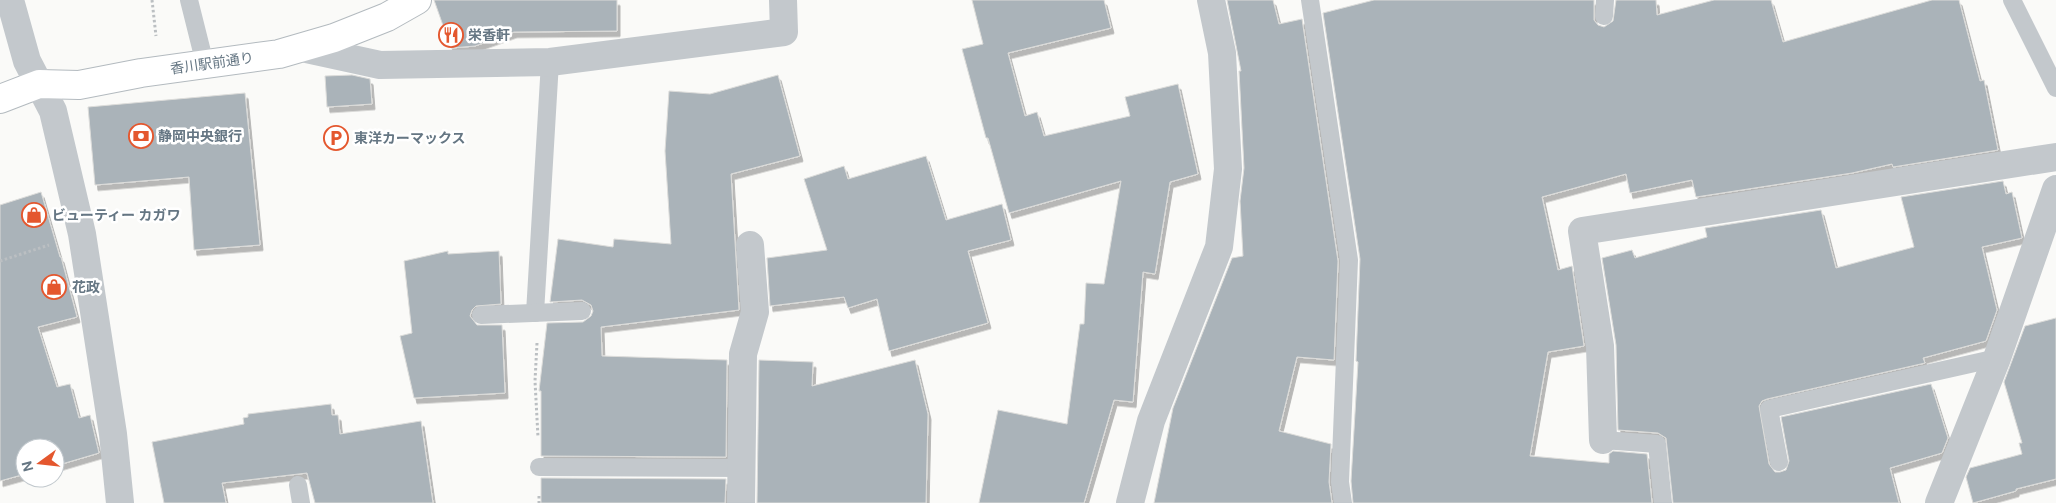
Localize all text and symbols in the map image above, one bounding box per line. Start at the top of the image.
restaurant icon: 栄香軒 [438,22,464,48]
place label: 栄香軒 [468,26,510,44]
street label: 香川駅前通り [169,48,255,78]
bank icon: 静岡中央銀行 [128,123,154,149]
parking icon: 東洋カーマックス [323,125,349,151]
place label: 静岡中央銀行 [158,127,242,145]
place label: 東洋カーマックス [354,129,466,147]
shop icon: ビューティー カガワ [21,202,47,228]
place label: ビューティー カガワ [52,206,180,224]
shop icon: 花政 [41,274,67,300]
place label: 花政 [72,278,100,296]
north arrow [15,438,65,488]
text: N [17,459,37,474]

